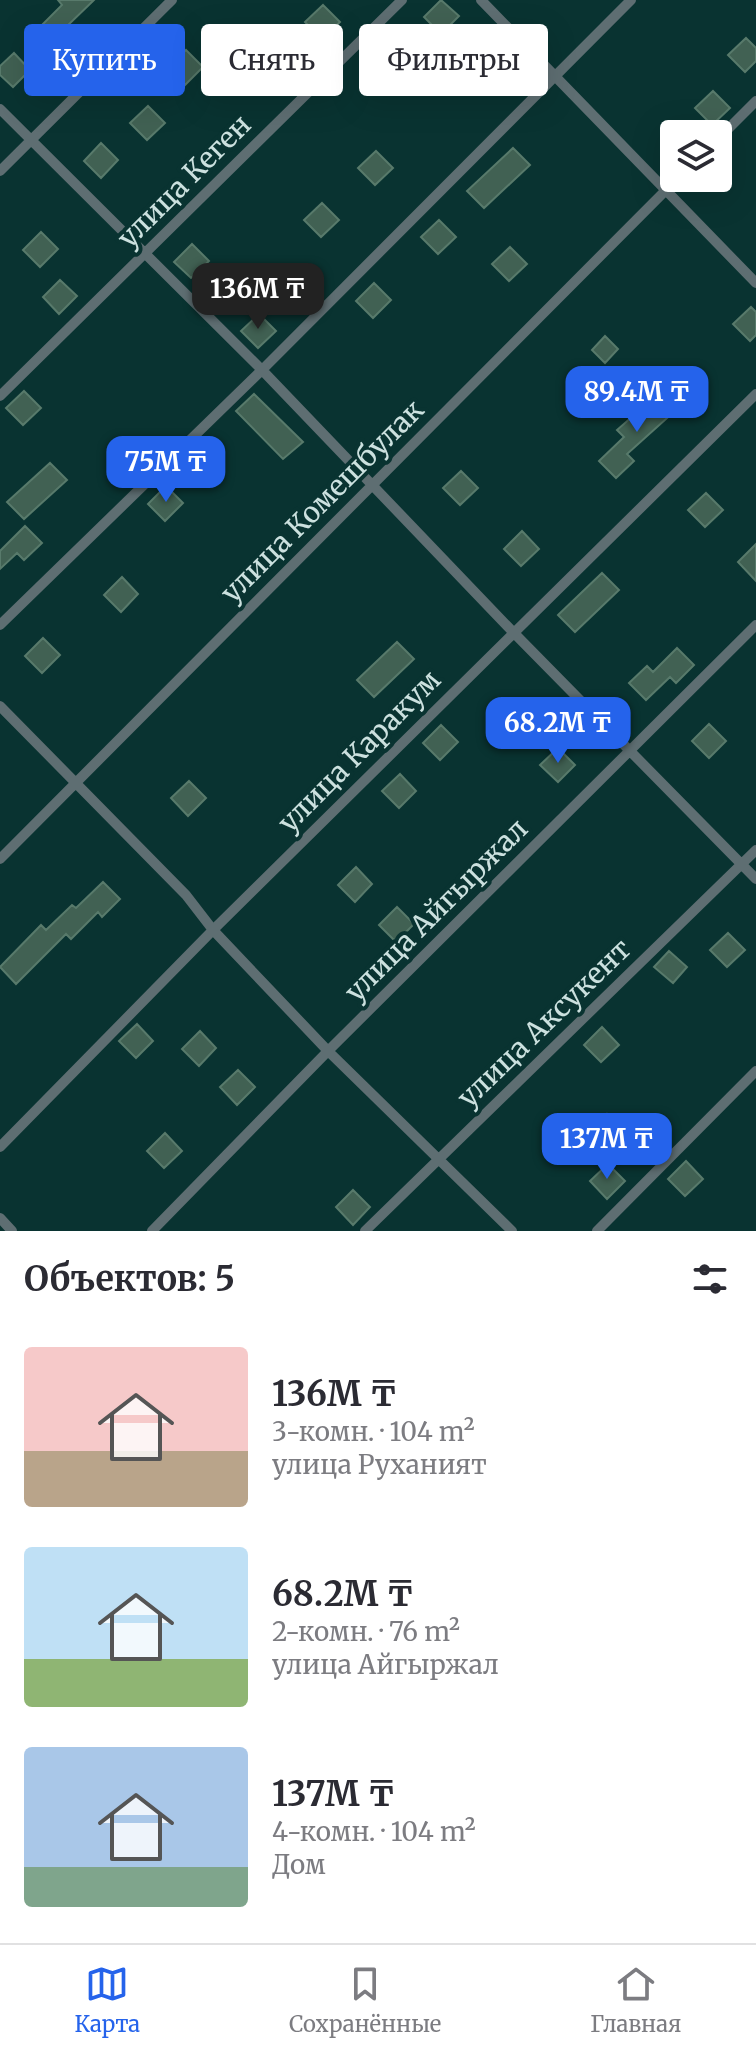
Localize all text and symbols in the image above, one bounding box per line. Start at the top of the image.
chip: Купить [24,24,185,96]
chip: Снять [201,24,343,96]
chip: Фильтры [359,24,548,96]
street label: улица Кеген [110,107,258,255]
map controls [660,120,732,192]
button: layers [660,120,732,192]
pin: 136M ₸ [193,263,323,331]
text: 136M ₸ [210,272,306,305]
pin: 89.4M ₸ [563,366,711,434]
text: 89.4M ₸ [583,375,691,408]
street label: улица Комешбулак [213,392,431,610]
pin: 75M ₸ [110,436,222,504]
text: 75M ₸ [124,445,208,478]
street label: улица Каракум [270,662,448,840]
pin: 68.2M ₸ [484,697,632,765]
text: 68.2M ₸ [504,706,612,739]
street label: улица Айгыржал [337,811,535,1009]
street label: улица Аксукент [450,931,638,1115]
pin: 137M ₸ [542,1113,672,1181]
text: 137M ₸ [560,1122,654,1155]
icon: filters [688,1257,732,1301]
text: Объектов: 5 [24,1258,235,1300]
text: 136M ₸ [272,1373,397,1415]
icon: home [88,1379,184,1475]
text: 3-комн. · 104 m² [272,1415,475,1448]
text: улица Руханият [272,1448,487,1481]
text: 68.2M ₸ [272,1573,414,1615]
icon: home [88,1579,184,1675]
text: 2-комн. · 76 m² [272,1615,460,1648]
text: улица Айгыржал [272,1648,499,1681]
text: 137M ₸ [272,1773,395,1815]
icon: home [88,1779,184,1875]
text: 4-комн. · 104 m² [272,1815,476,1848]
text: Дом [272,1848,326,1881]
tab: Карта [75,1962,140,2038]
tab: Сохранённые [289,1962,441,2038]
tab: Главная [590,1962,681,2038]

